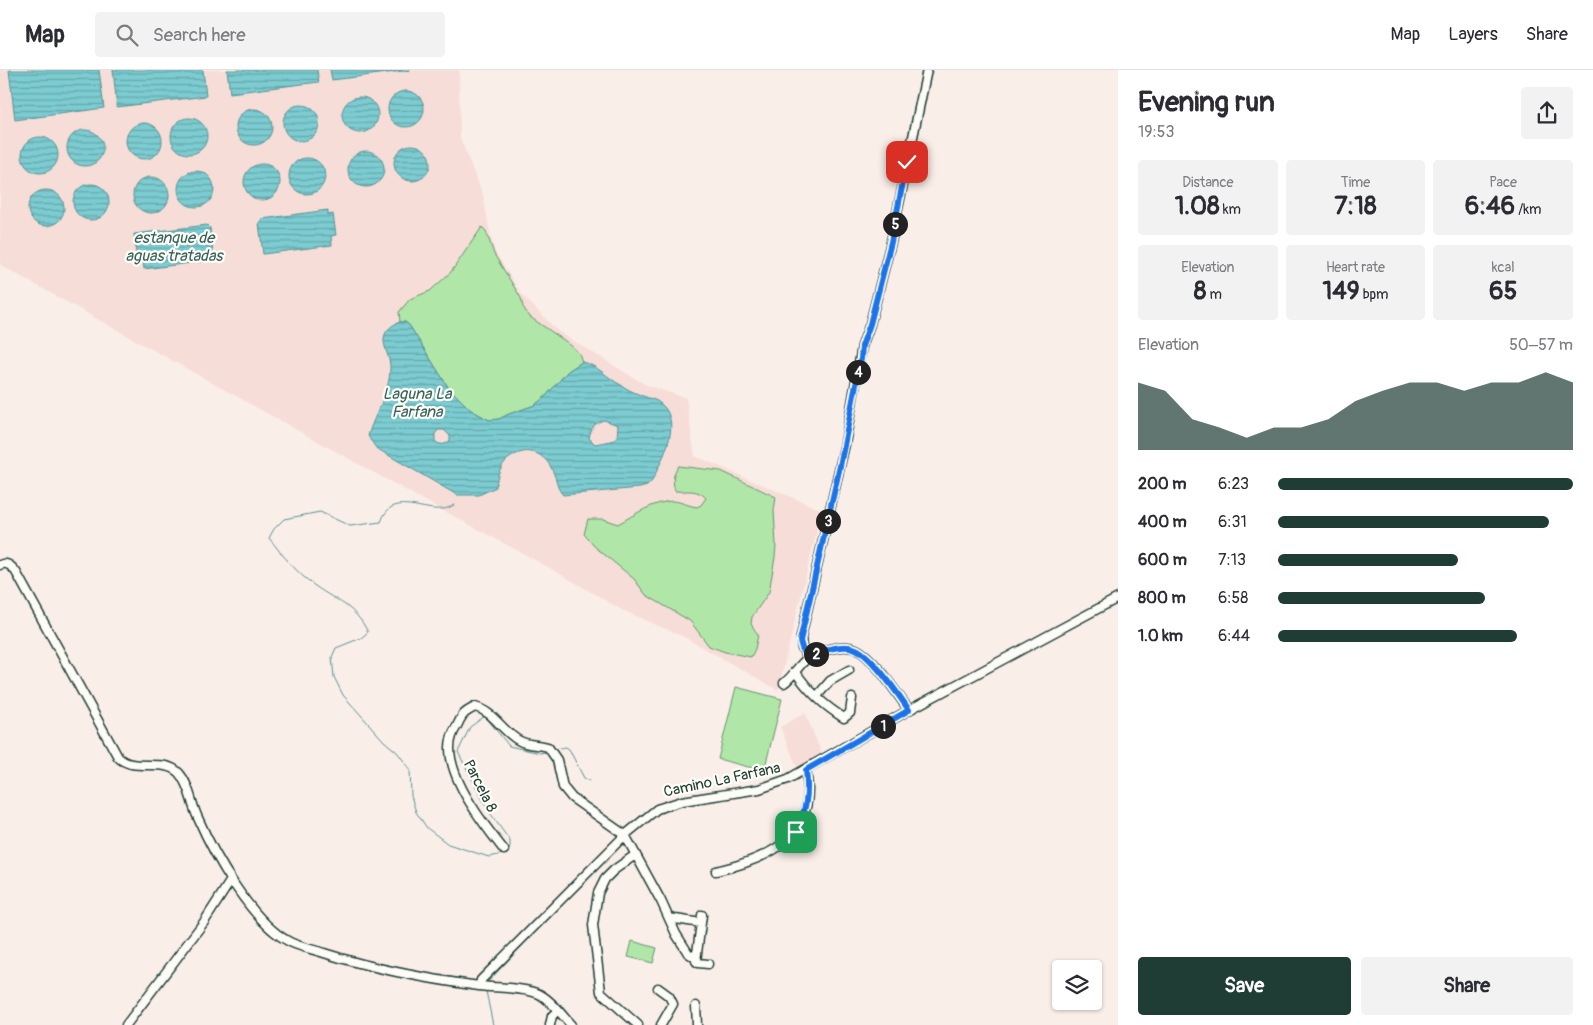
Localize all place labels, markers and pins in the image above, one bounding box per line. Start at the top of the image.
pin [886,141,928,183]
pin: 5 [882,212,908,236]
pin: 4 [846,360,870,384]
pin: 3 [816,508,840,534]
pin: 2 [804,642,828,666]
pin: 1 [870,714,896,738]
pin [775,811,817,853]

